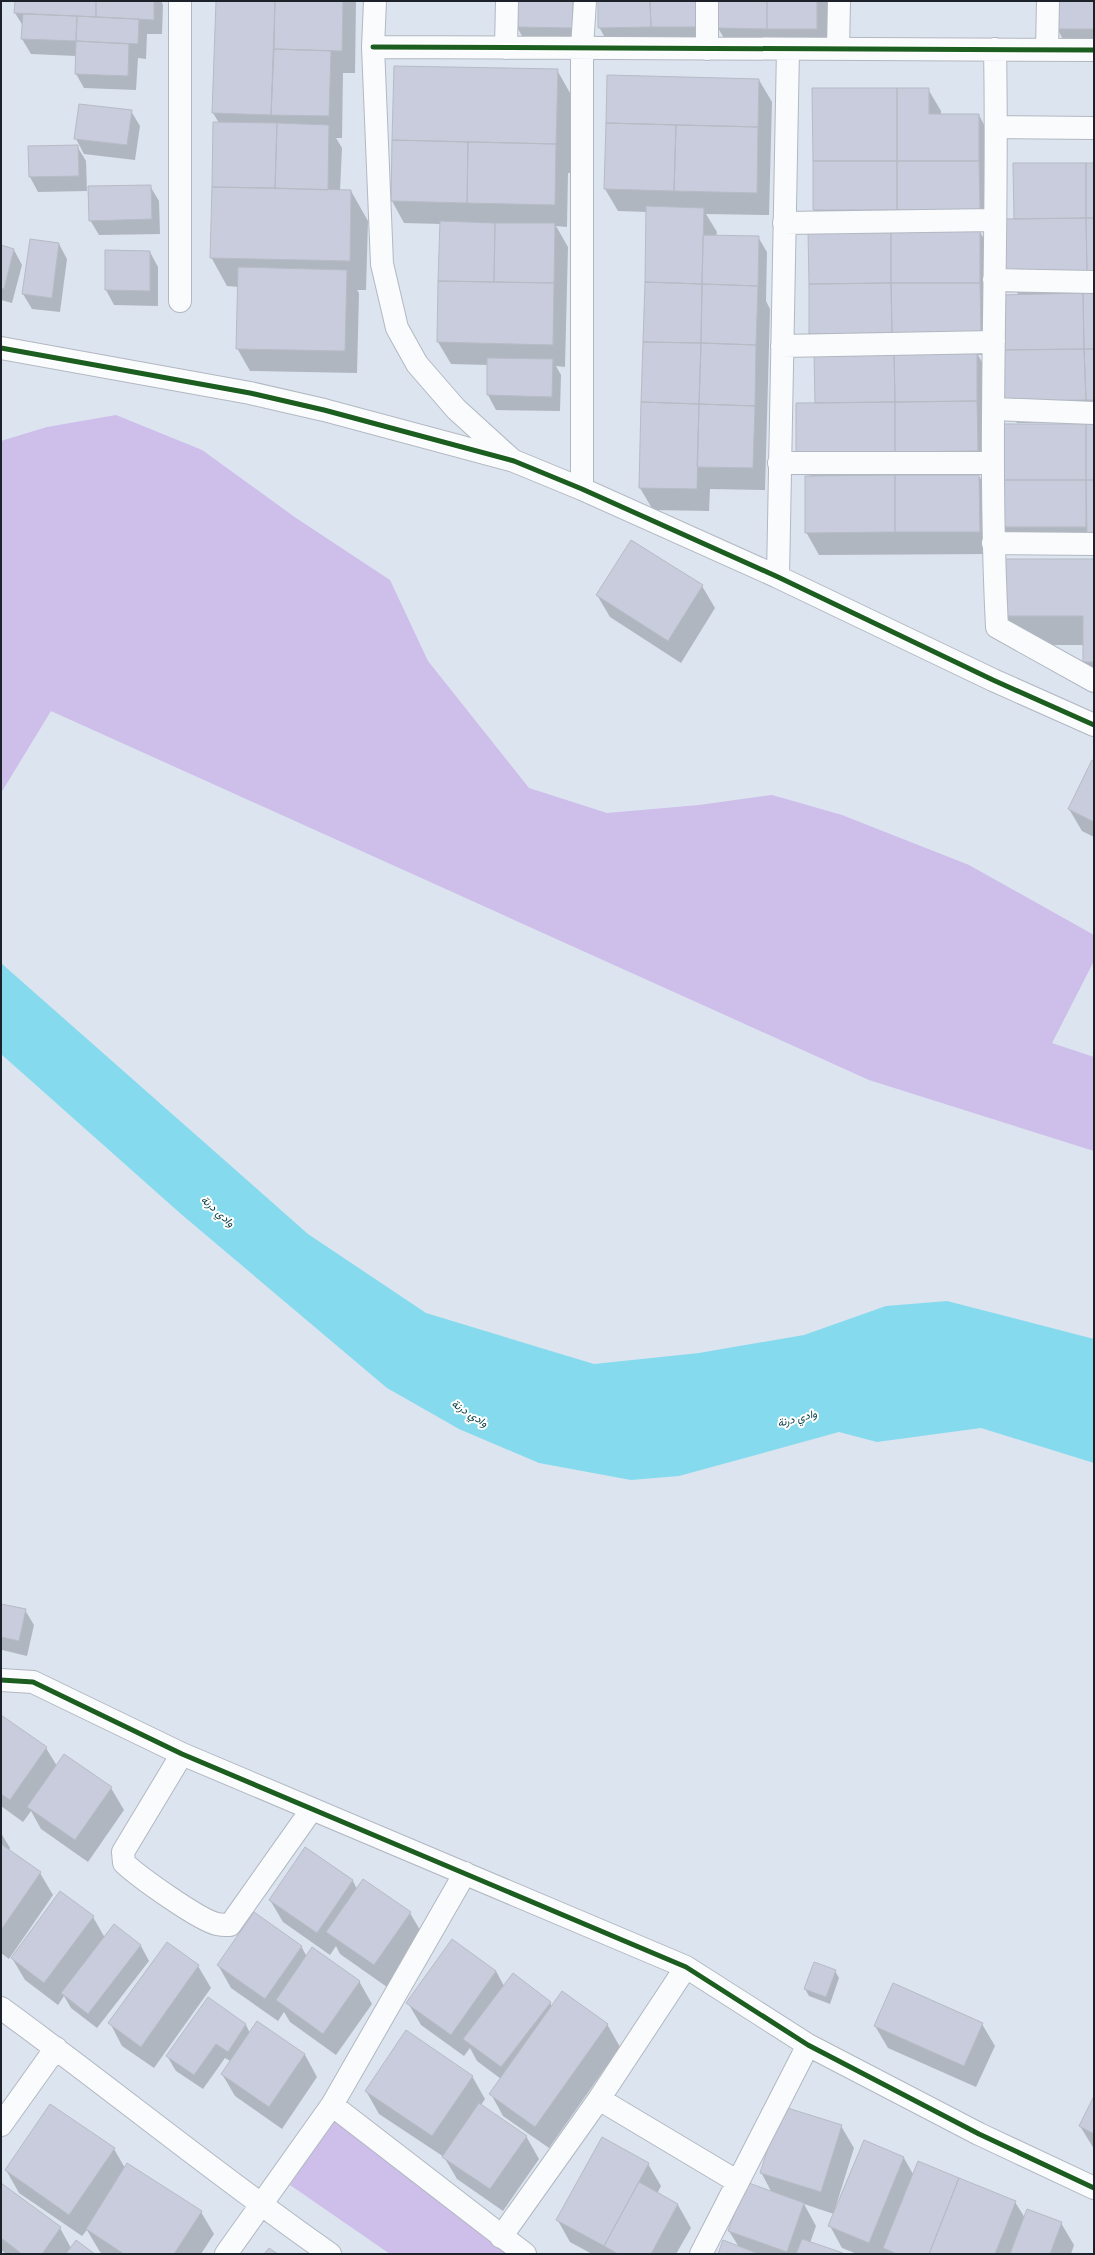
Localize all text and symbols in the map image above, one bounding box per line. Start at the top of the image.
water label: وادي درنة [197,1192,238,1231]
water label: وادي درنة [448,1396,491,1432]
water label: وادي درنة [776,1406,819,1432]

